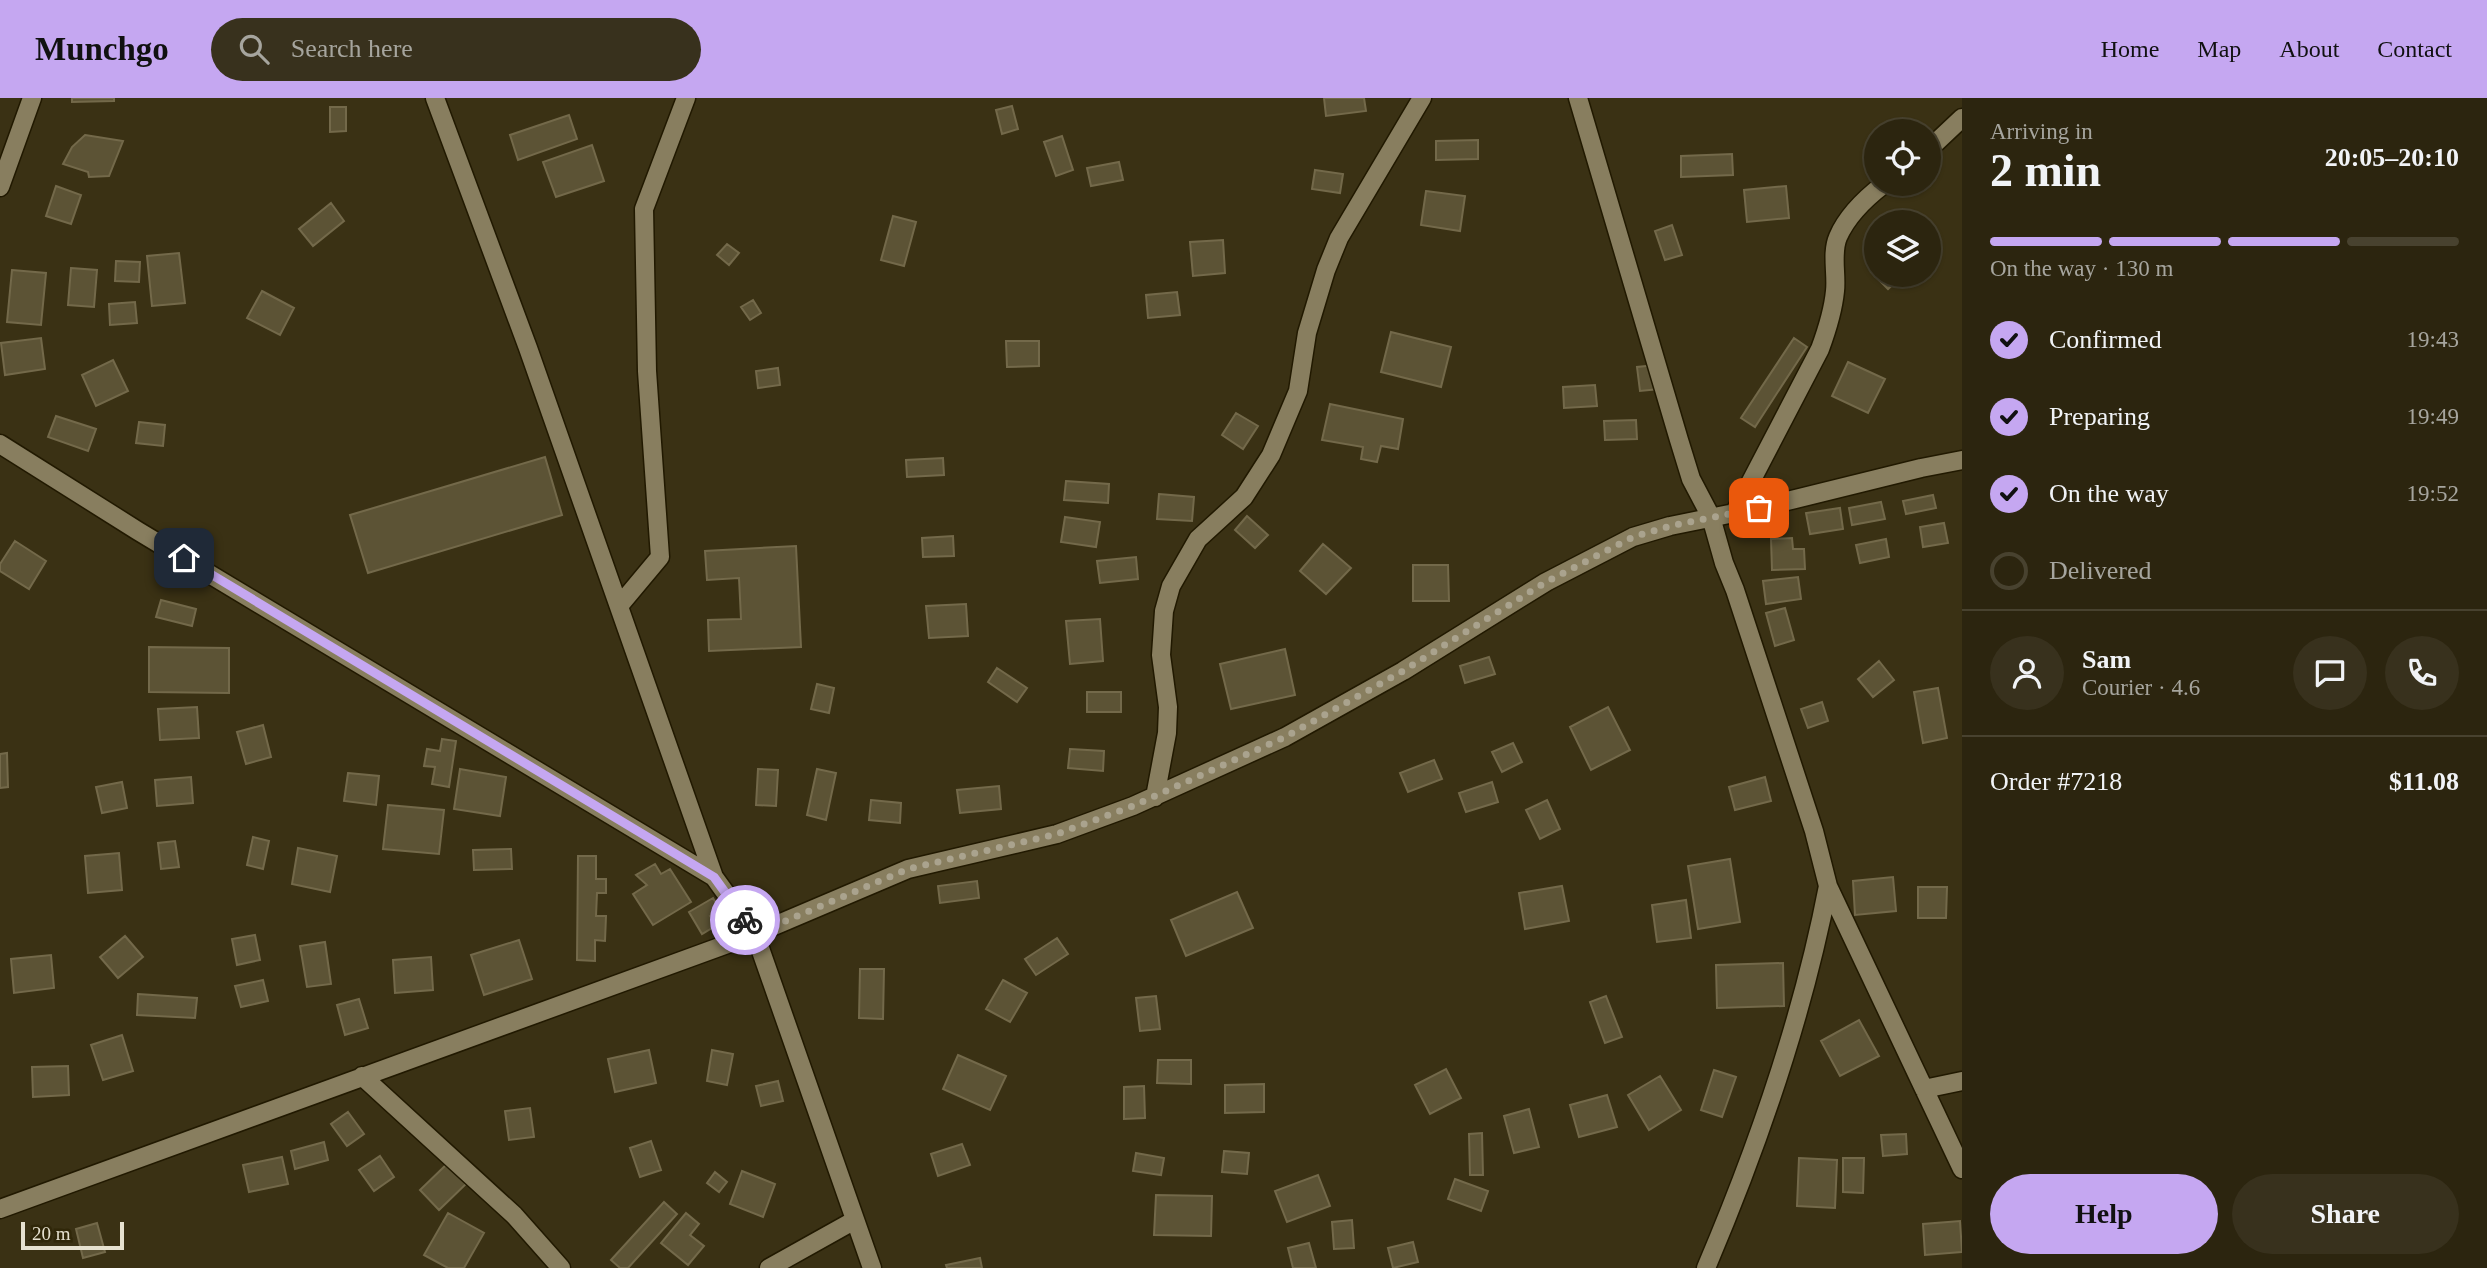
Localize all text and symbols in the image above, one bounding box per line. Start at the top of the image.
search box [211,18,701,81]
icon: search [235,30,273,68]
text: Munchgo [35,31,169,67]
text: Search here [291,34,413,63]
text: Home [2101,36,2159,62]
text: Map [2197,36,2241,62]
text: About [2279,36,2339,62]
text: Contact [2377,36,2452,62]
map controls [1864,119,1941,287]
button: locate [1864,119,1941,196]
text: Arriving in [1990,119,2093,144]
text: 20:05–20:10 [2325,143,2459,172]
text: 2 min [1990,145,2101,196]
button: layers [1864,210,1941,287]
text: On the way · 130 m [1990,256,2173,281]
icon: check [1990,321,2028,359]
text: Confirmed [2049,325,2162,354]
text: 19:43 [2407,327,2459,352]
icon: check [1990,398,2028,436]
text: Preparing [2049,402,2150,431]
text: 19:49 [2407,404,2459,429]
icon: check [1990,475,2028,513]
pin [1729,478,1789,538]
text: On the way [2049,479,2169,508]
text: 19:52 [2407,481,2459,506]
icon: bag [1740,489,1778,527]
pin [154,528,214,588]
icon: home [165,539,203,577]
text: Delivered [2049,556,2152,585]
button: person [1990,636,2064,710]
button: chat [2293,636,2367,710]
button: phone [2385,636,2459,710]
text: Sam [2082,645,2131,674]
text: Courier · 4.6 [2082,675,2200,700]
text: Order #7218 [1990,767,2122,796]
text: $11.08 [2389,767,2459,796]
courier [710,885,780,955]
icon: bike [726,901,764,939]
button: Help [1990,1174,2218,1254]
button: Share [2232,1174,2459,1254]
scale bar [21,1219,124,1251]
text: 20 m [32,1223,71,1244]

